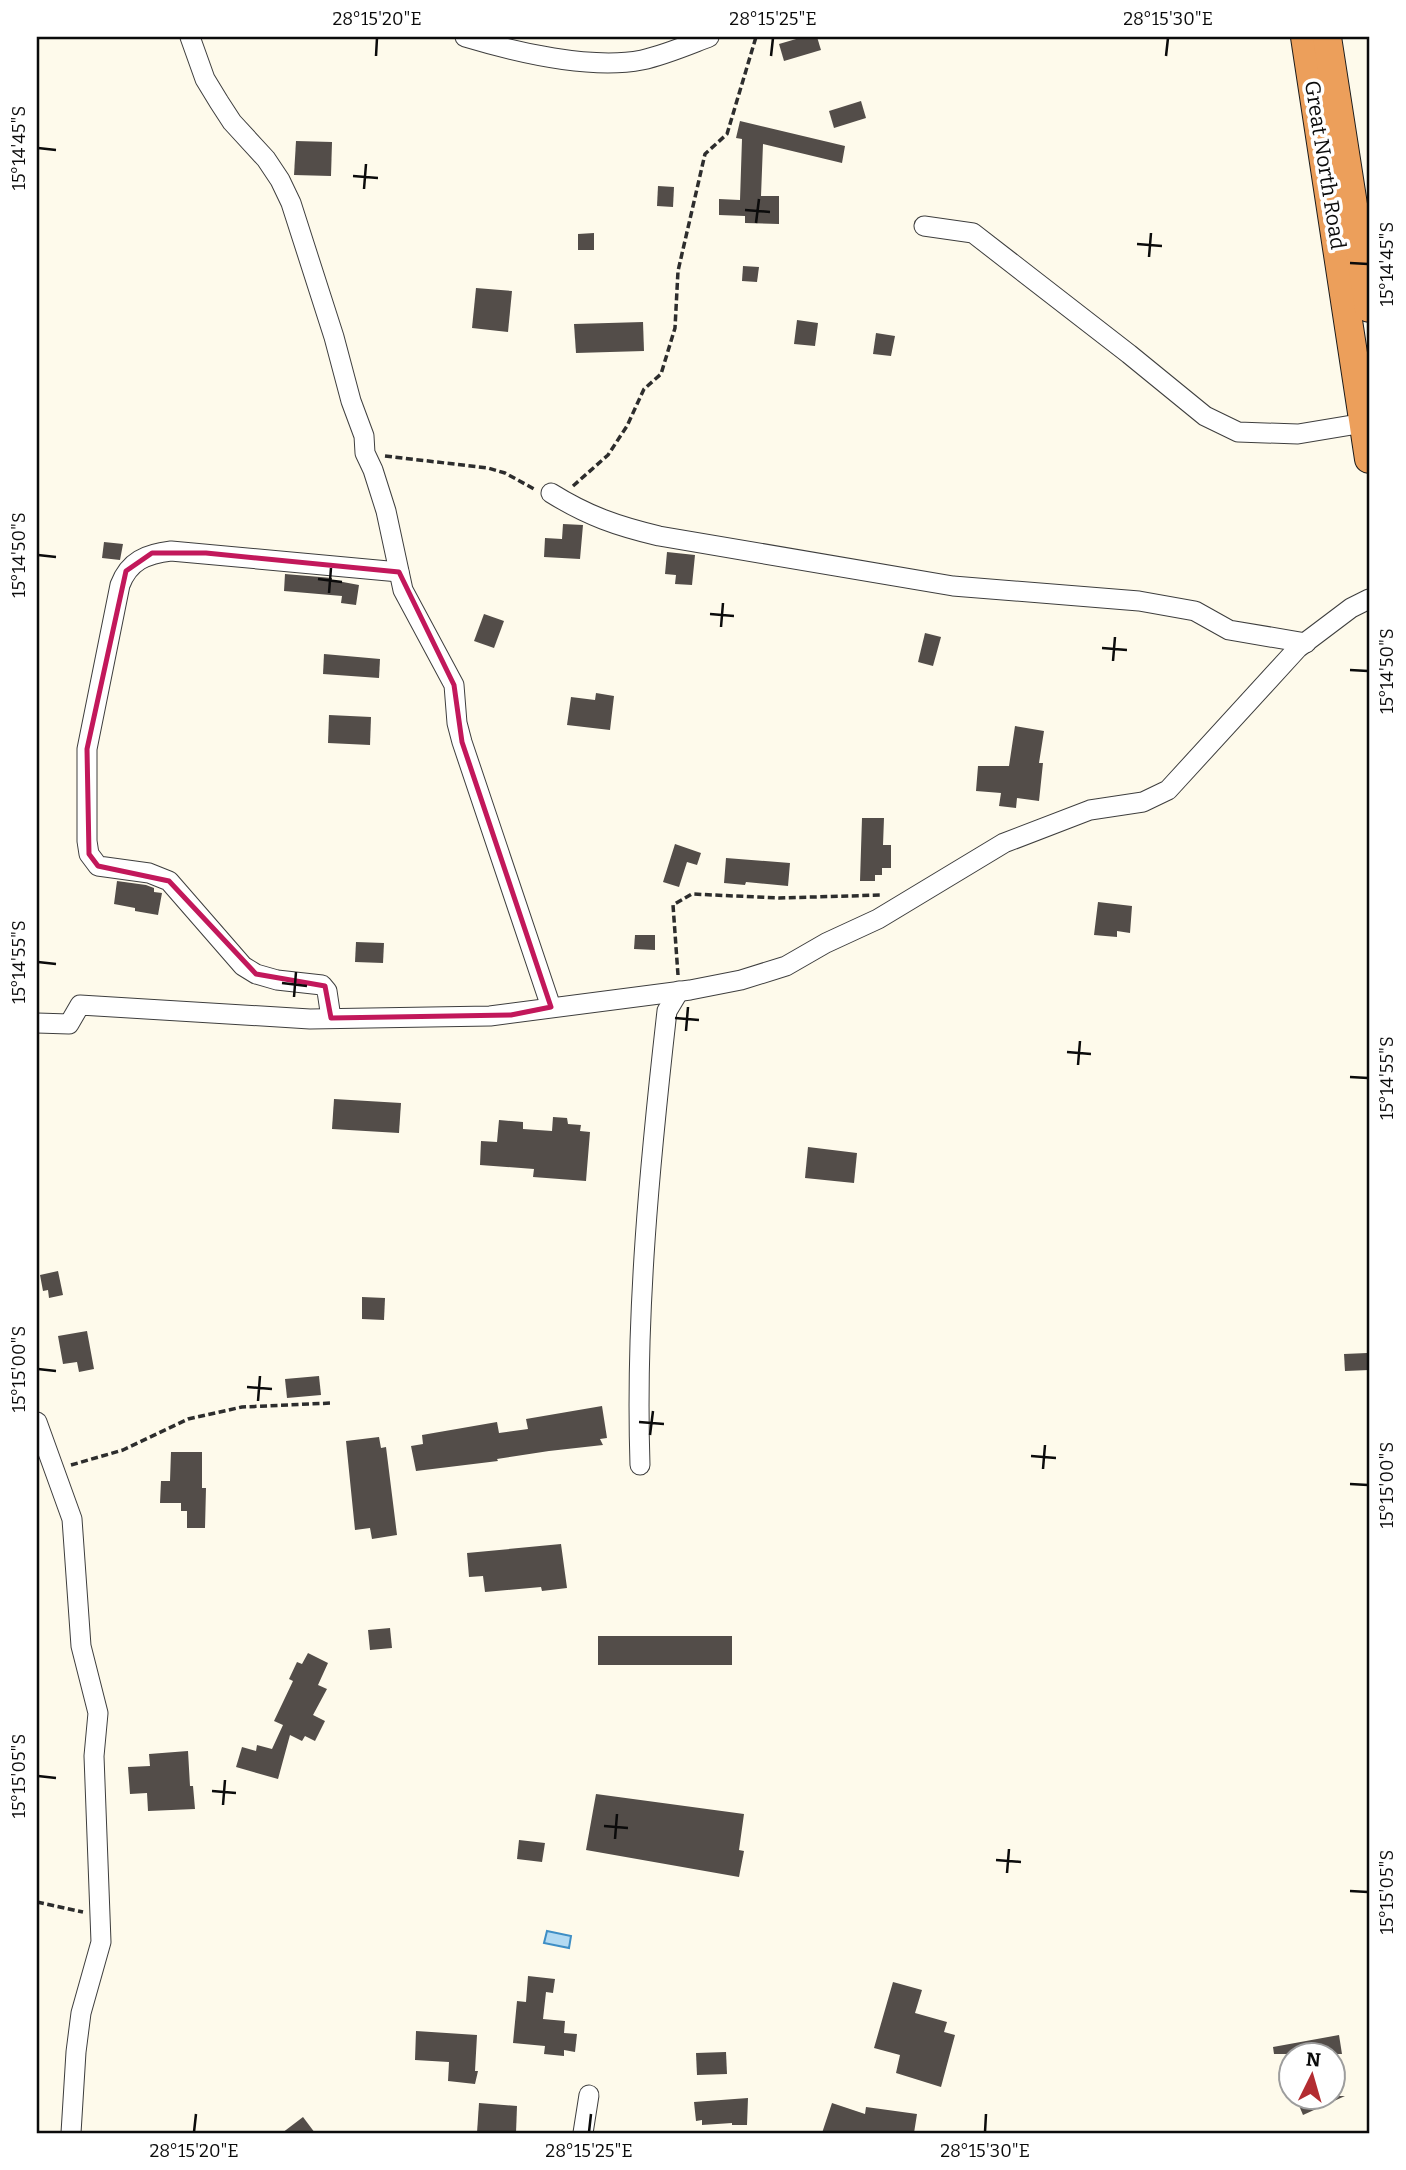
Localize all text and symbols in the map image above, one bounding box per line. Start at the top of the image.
text: 28°15'20"E [332,8,422,30]
text: 28°15'25"E [729,8,817,30]
text: 28°15'30"E [1123,8,1213,30]
street label: Great North Road [1299,79,1351,251]
text: 15°14'45"S [8,106,30,190]
text: 15°14'45"S [1376,222,1398,306]
text: 15°14'50"S [8,512,30,598]
text: 15°14'50"S [1376,628,1398,714]
text: 15°14'55"S [8,920,30,1004]
text: 15°14'55"S [1376,1036,1398,1120]
text: 15°15'00"S [8,1326,30,1412]
text: 15°15'00"S [1376,1442,1398,1528]
text: 15°15'05"S [8,1734,30,1818]
text: 15°15'05"S [1376,1850,1398,1934]
north arrow [1276,2040,1346,2110]
text: N [1305,2047,1322,2072]
text: 28°15'20"E [149,2140,239,2162]
text: 28°15'25"E [545,2140,633,2162]
text: 28°15'30"E [940,2140,1030,2162]

